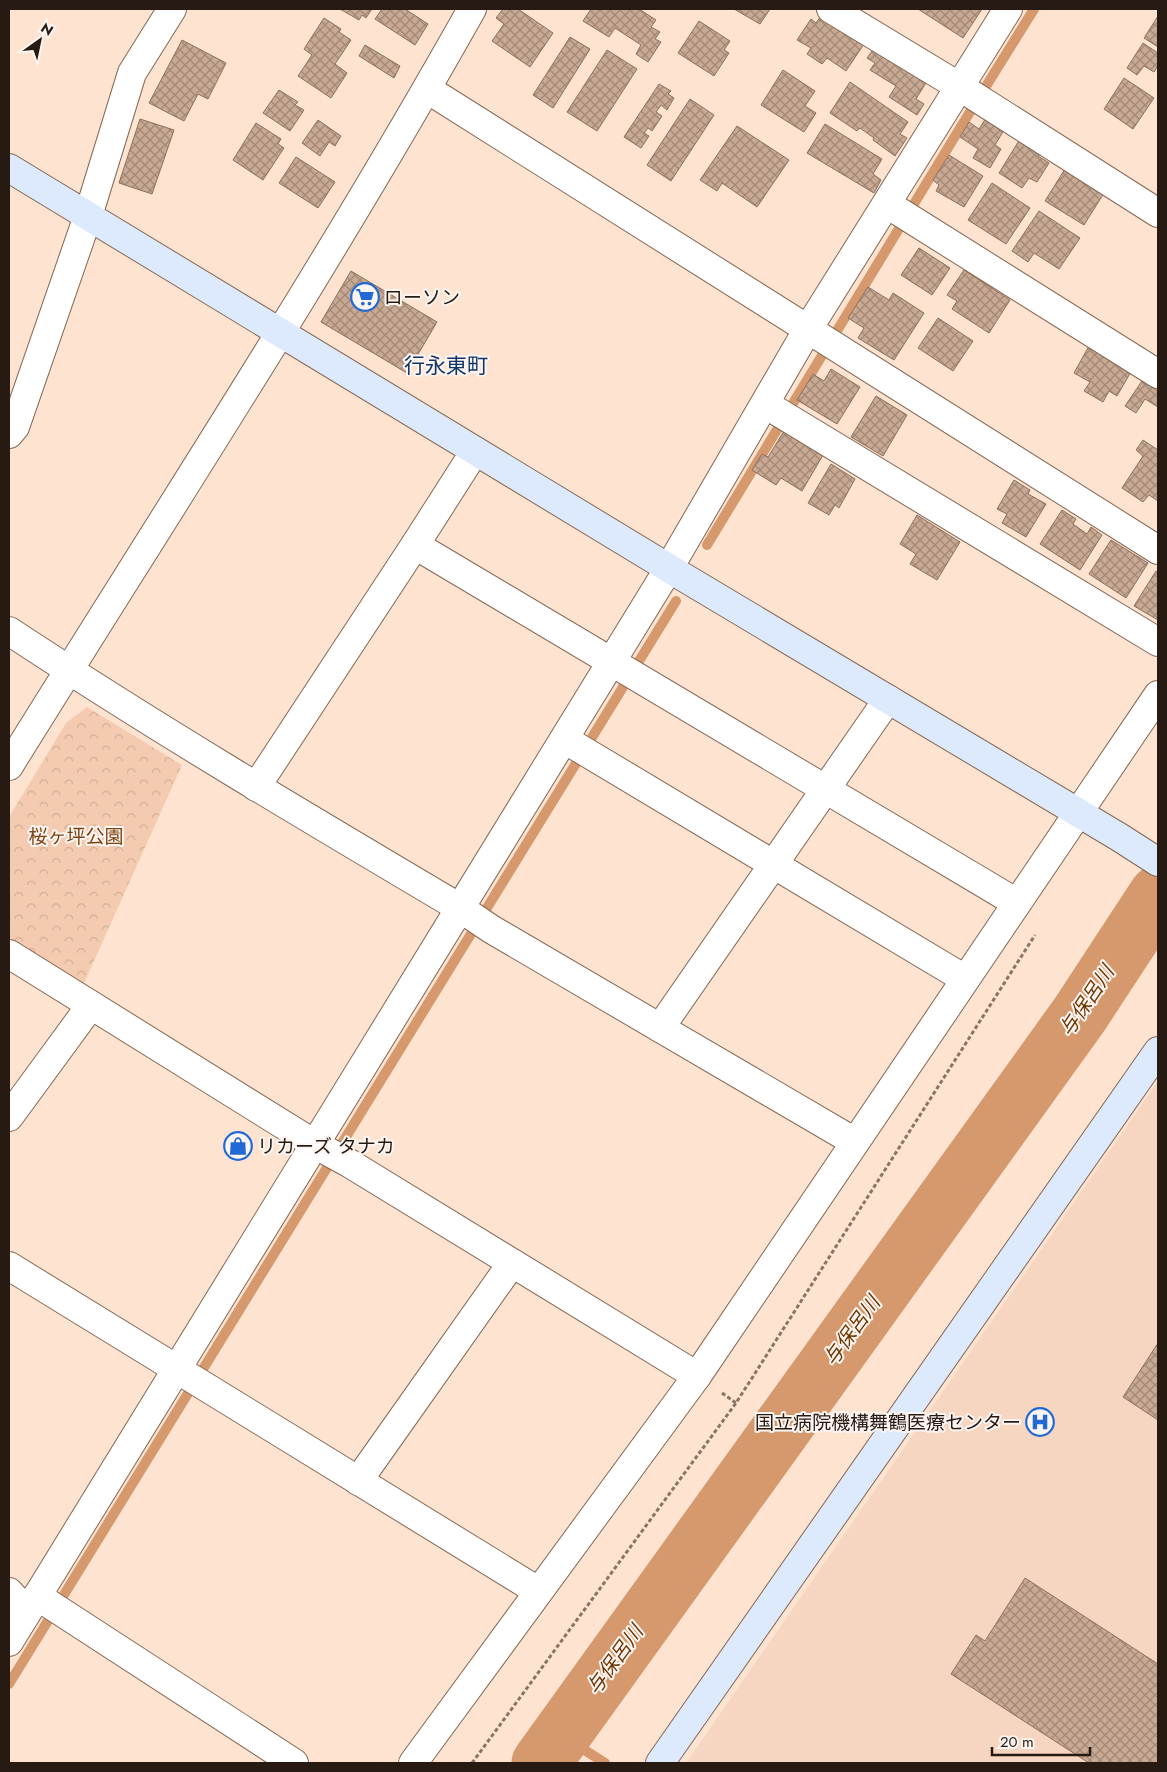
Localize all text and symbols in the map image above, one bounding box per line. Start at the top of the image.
north arrow [15,15,65,65]
text: N [37,18,57,41]
supermarket icon: ローソン [350,282,380,312]
place label: ローソン [384,284,460,311]
district label: 行永東町 [404,351,488,381]
park label: 桜ヶ坪公園 [28,823,124,850]
water label: 与保呂川 [1053,958,1123,1042]
shop icon: リカーズ タナカ [223,1131,253,1161]
place label: リカーズ タナカ [257,1133,395,1160]
water label: 与保呂川 [817,1288,888,1372]
hospital icon: 国立病院機構舞鶴医療センター [1025,1407,1055,1437]
place label: 国立病院機構舞鶴医療センター [755,1409,1021,1436]
water label: 与保呂川 [580,1617,651,1701]
scale bar [992,1724,1090,1756]
text: 20 m [1000,1731,1034,1753]

